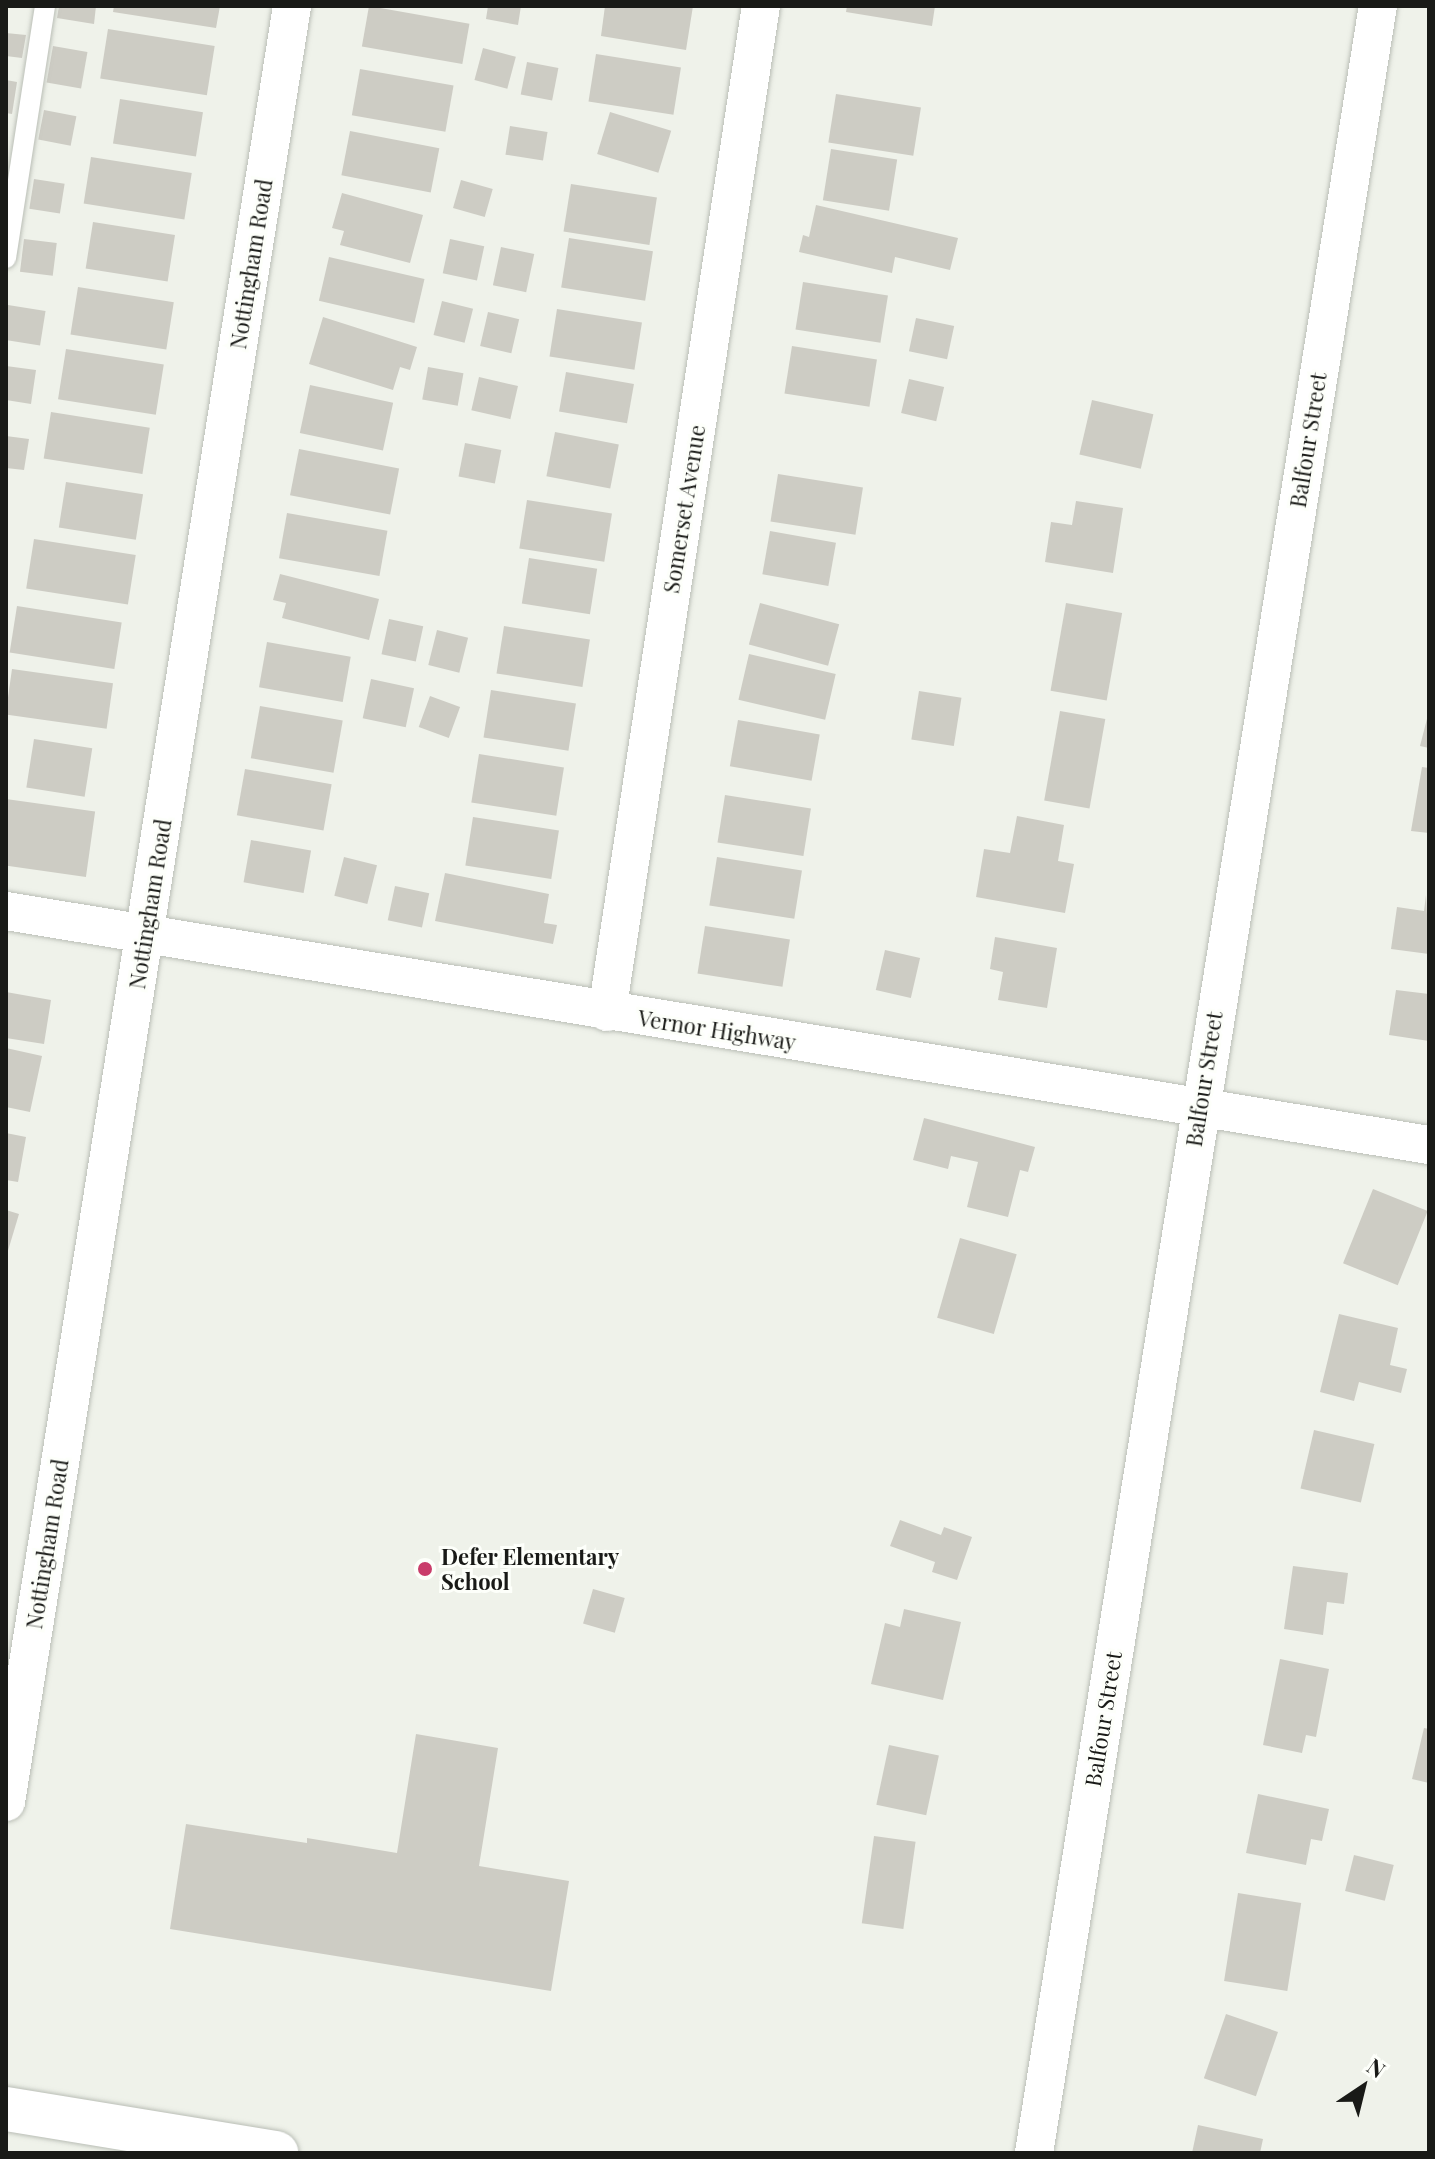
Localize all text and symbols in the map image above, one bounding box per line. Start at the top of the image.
street label: Nottingham Road [225,177,277,351]
street label: Balfour Street [1284,370,1332,510]
street label: Somerset Avenue [658,422,710,596]
street label: Nottingham Road [124,817,176,991]
street label: Vernor Highway [636,1004,798,1056]
street label: Balfour Street [1180,1009,1228,1149]
street label: Nottingham Road [21,1457,73,1631]
place label: Defer Elementary School [441,1543,620,1594]
marker: Defer Elementary School [416,1560,434,1578]
street label: Balfour Street [1079,1649,1127,1789]
north arrow [1323,2047,1403,2127]
text: N [1362,2050,1392,2084]

